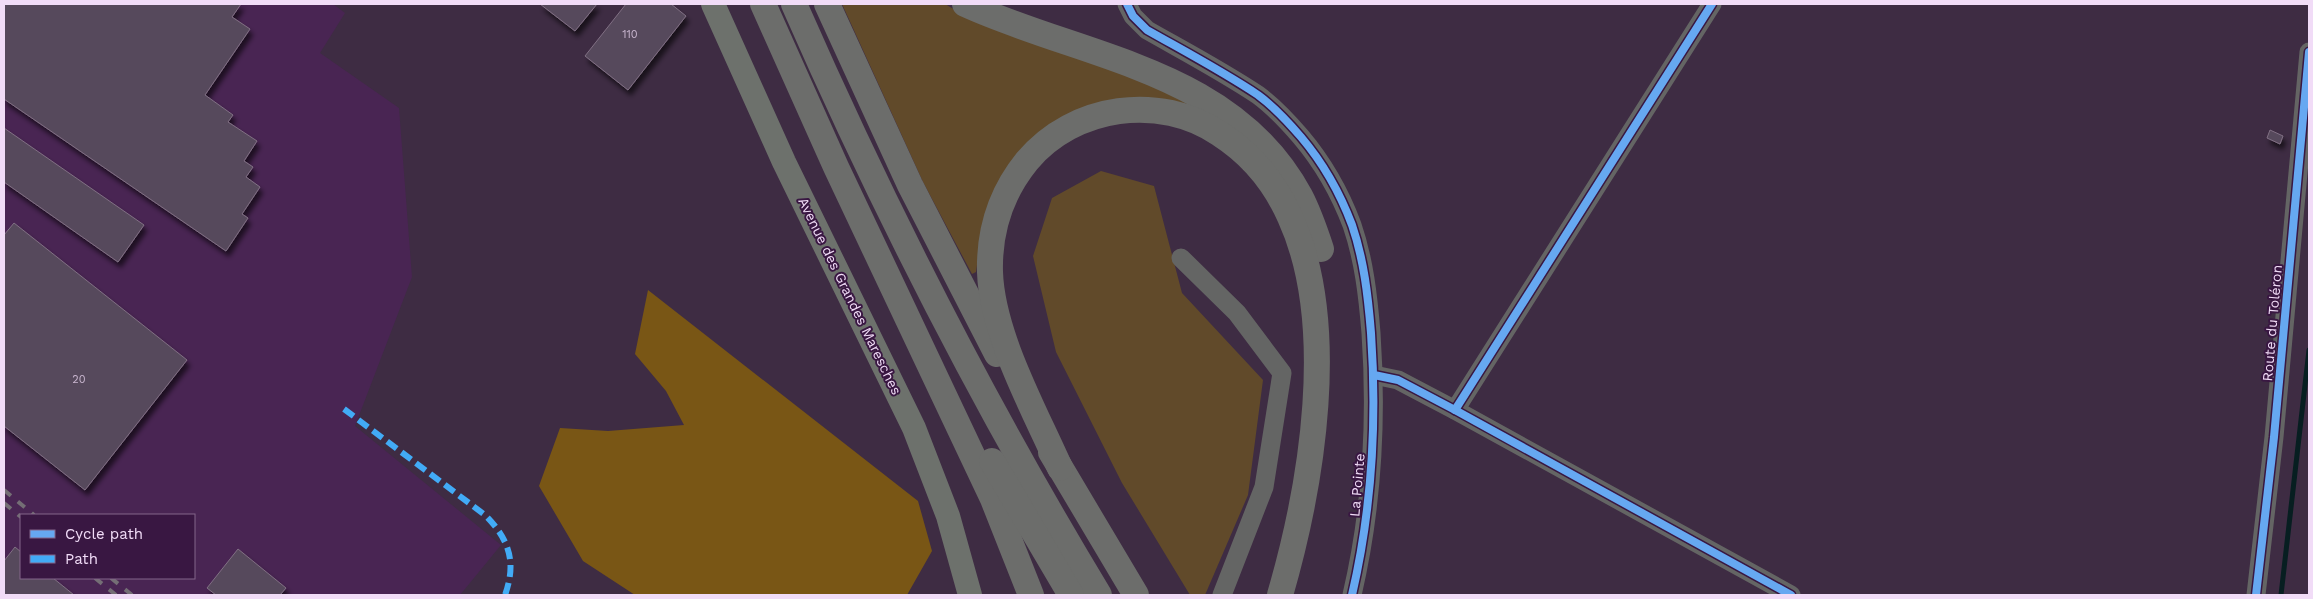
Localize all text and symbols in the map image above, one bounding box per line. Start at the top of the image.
house number: 110 [622,28,638,41]
street label: Avenue des Grandes Maresches [795,195,905,397]
street label: Route du Toléron [2259,264,2285,382]
house number: 20 [72,373,86,386]
street label: La Pointe [1346,453,1368,517]
legend [20,514,195,579]
text: Cycle path [65,525,143,543]
text: Path [65,550,98,568]

